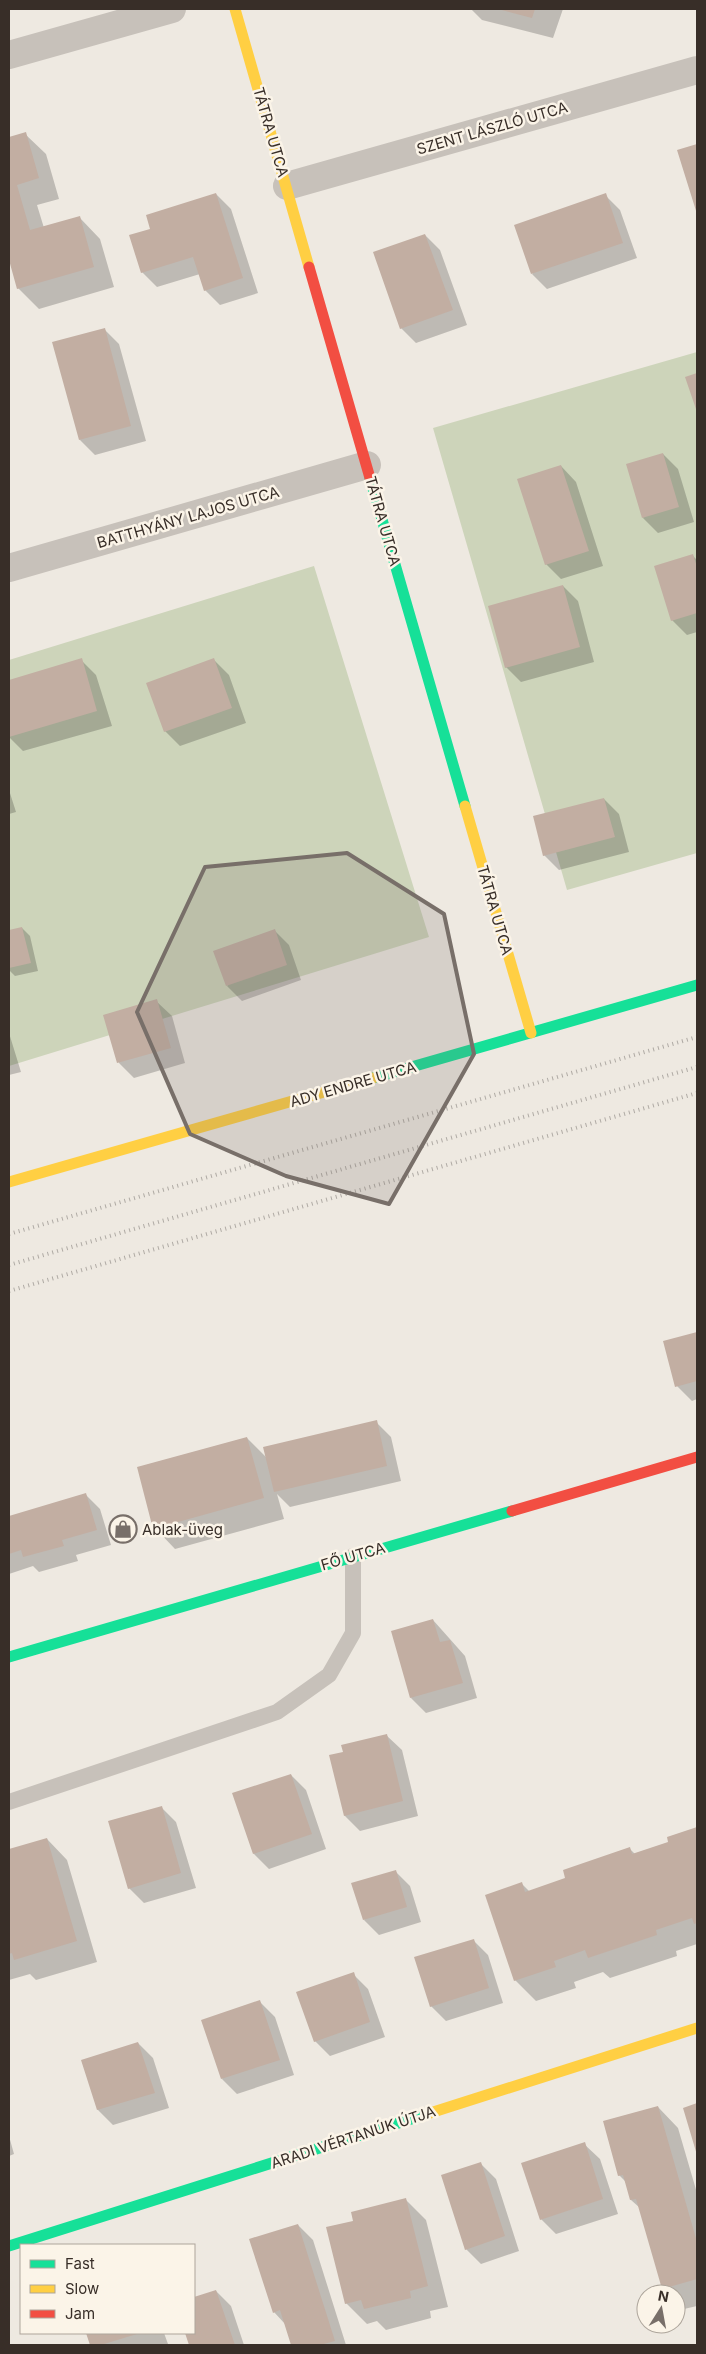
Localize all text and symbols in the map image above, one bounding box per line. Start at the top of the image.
street label: TÁTRA UTCA [249,85,293,179]
street label: SZENT LÁSZLÓ UTCA [414,97,570,159]
street label: TÁTRA UTCA [361,474,405,568]
street label: BATTHYÁNY LAJOS UTCA [95,482,281,552]
street label: TÁTRA UTCA [473,863,517,957]
street label: ADY ENDRE UTCA [288,1057,418,1111]
shop icon: Ablak-üveg [108,1514,138,1544]
place label: Ablak-üveg [142,1520,223,1539]
street label: FŐ UTCA [319,1538,387,1574]
street label: ARADI VÉRTANÚK ÚTJA [268,2101,438,2173]
legend [20,2244,195,2334]
text: Fast [65,2254,95,2273]
text: Slow [65,2279,99,2298]
north arrow [636,2284,686,2334]
text: N [657,2286,670,2305]
text: Jam [65,2304,95,2323]

